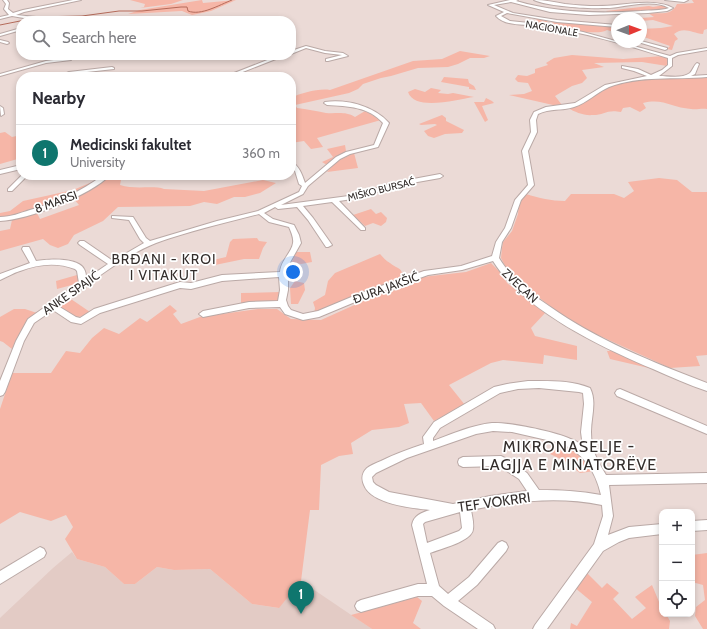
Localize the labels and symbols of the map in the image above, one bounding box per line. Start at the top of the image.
north arrow [611,12,647,48]
street label: NACIONALE [525,17,580,40]
street label: MIŠKO BURSAĆ [346,175,416,204]
street label: 8 MARSI [32,187,79,216]
district label: BRĐANI - KROI I VITAKUT [111,250,217,284]
your location [283,262,303,282]
street label: ZVEÇAN [499,265,541,306]
street label: ANKE SPAJIĆ [39,267,102,318]
street label: ÐURA JAKŠIĆ [351,269,421,306]
district label: MIKRONASELJE - LAGJJA E MINATORËVE [481,437,657,474]
street label: TEF VOKRRI [456,488,532,516]
pin: 1 [288,581,314,614]

